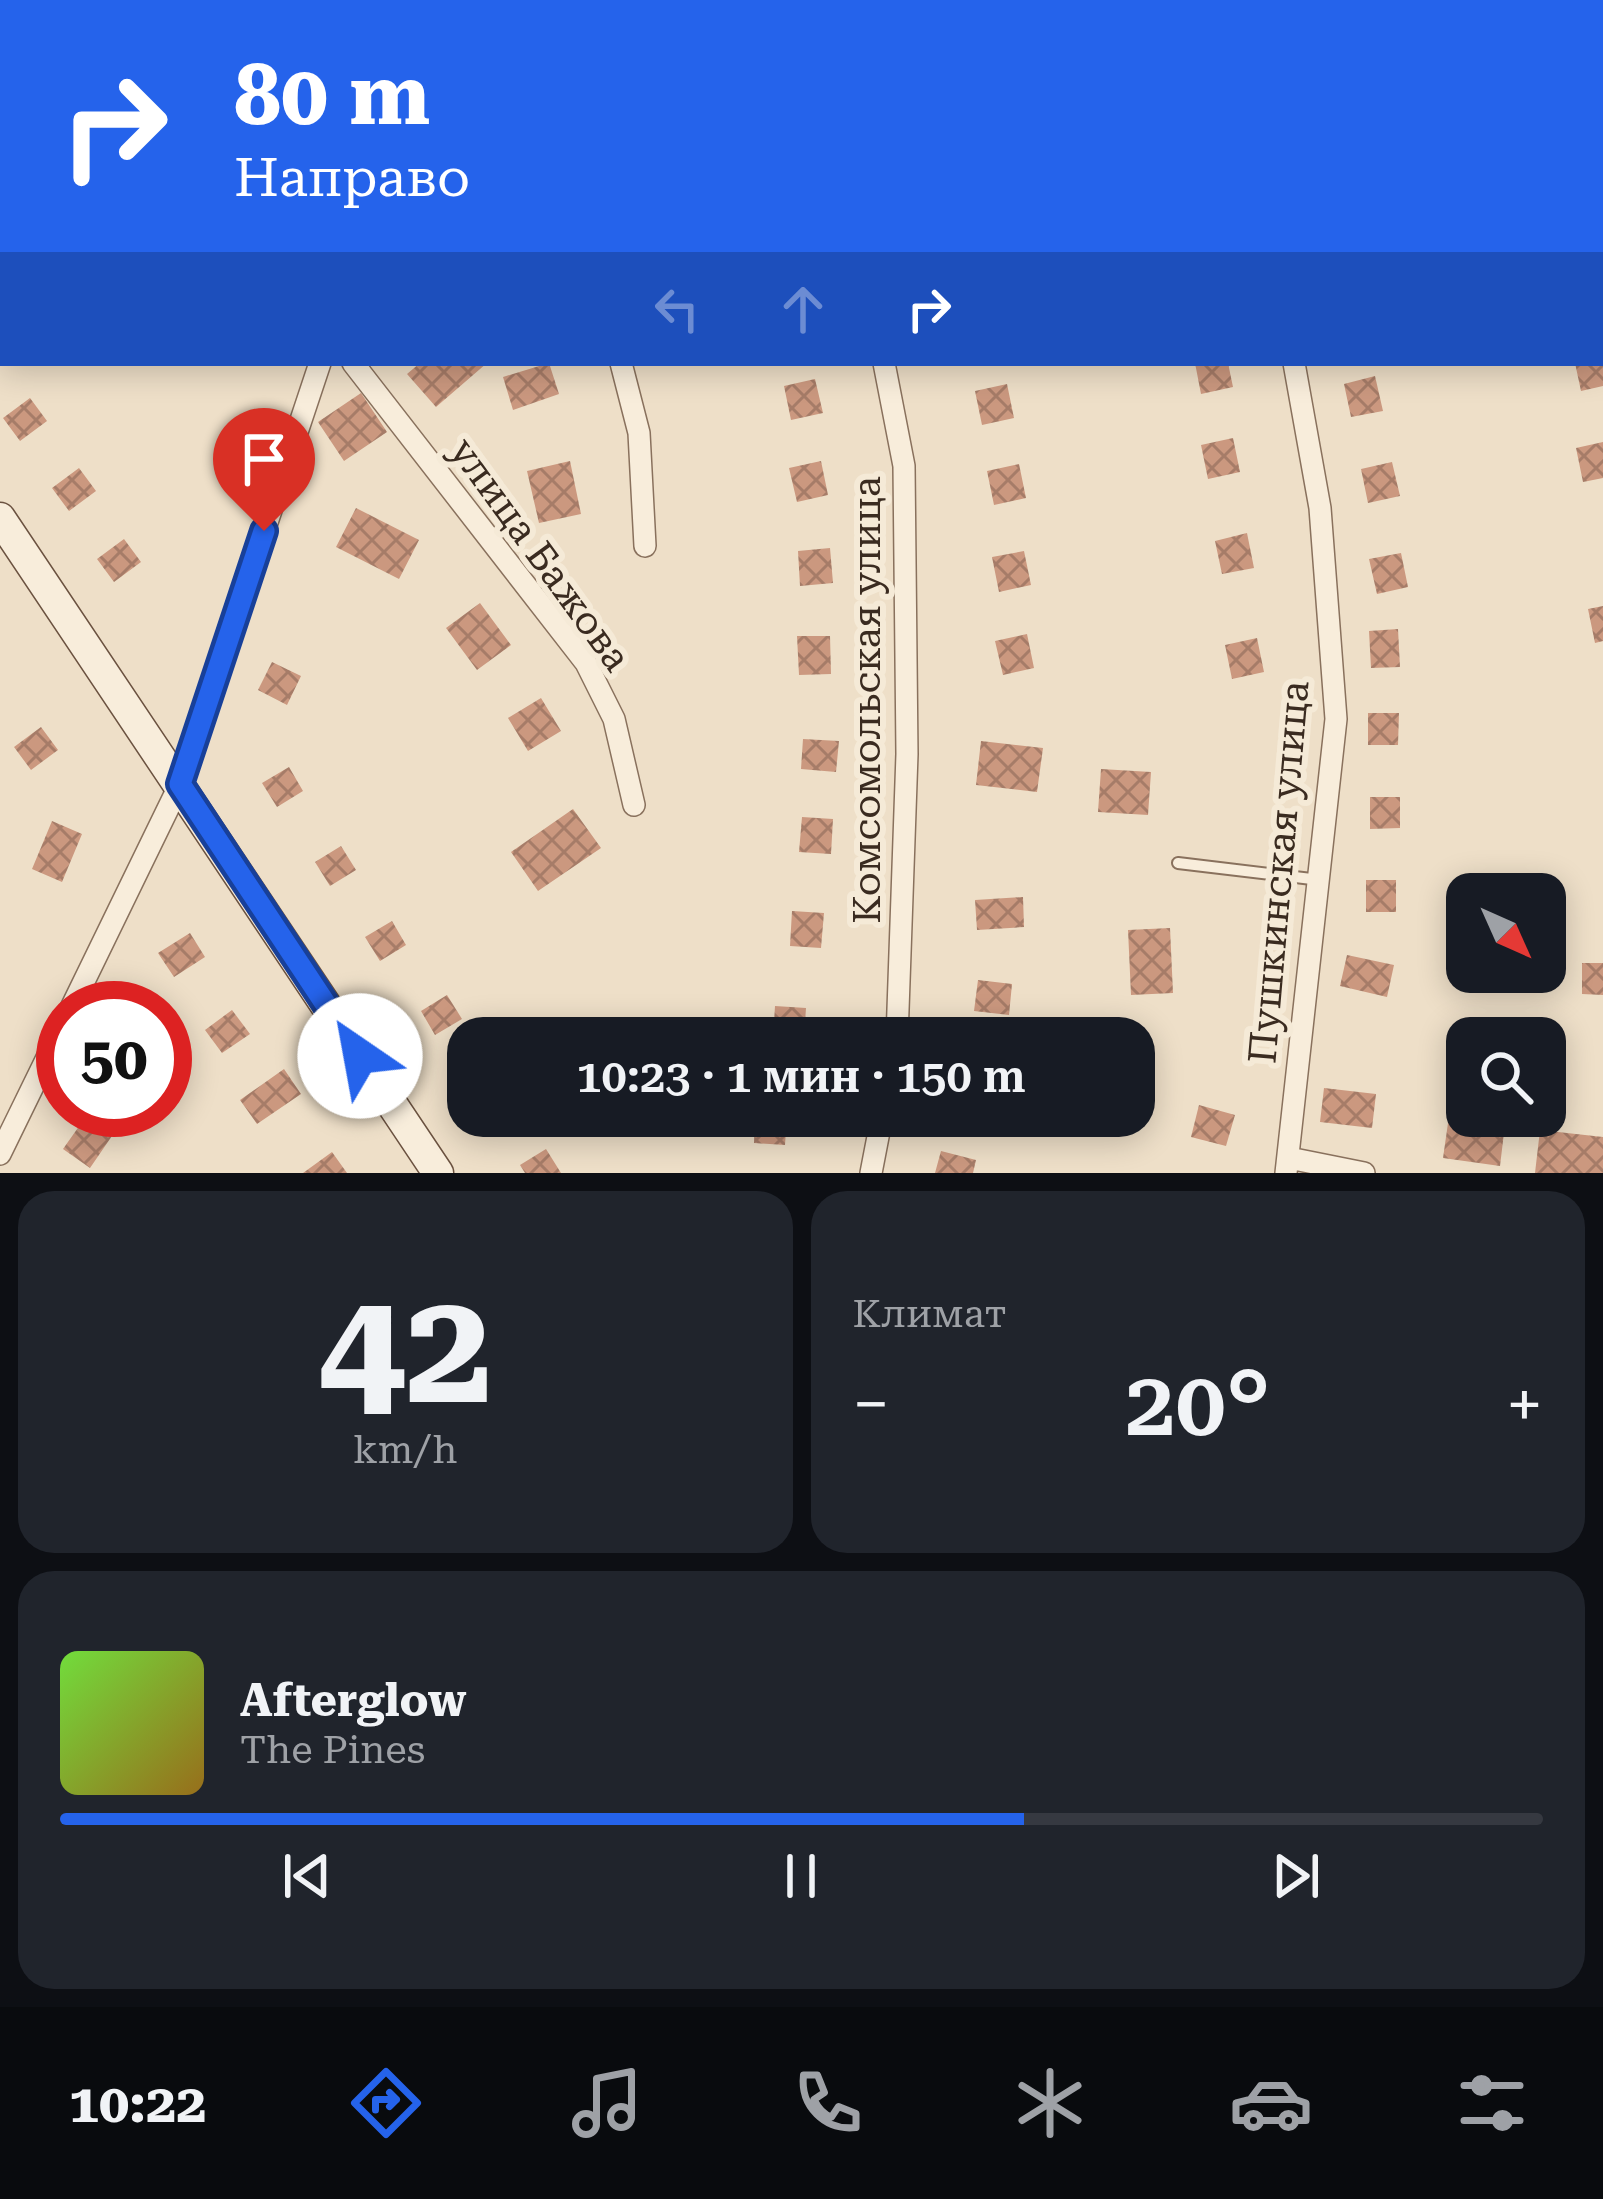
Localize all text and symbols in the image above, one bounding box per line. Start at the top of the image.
text: 80 m [234,46,430,144]
icon: right [36,48,192,204]
text: Направо [234,146,470,209]
icon: left [644,276,710,342]
icon: ahead [770,276,836,342]
icon: right [896,276,962,342]
pin [213,408,315,531]
icon: arrive [231,426,297,492]
street label: улица Бажова [440,429,640,680]
street label: Комсомольская улица [844,476,890,924]
street label: Пушкинская улица [1239,679,1319,1065]
north arrow [1446,873,1566,993]
map controls [1446,873,1566,1137]
speed limit sign: 50 [36,981,192,1137]
position arrow [297,993,423,1119]
button: search [1446,1017,1566,1137]
text: 10:23 · 1 мин · 150 m [576,1050,1026,1103]
text: 42 [318,1257,493,1440]
text: Климат [853,1291,1007,1337]
text: 20° [1125,1352,1270,1457]
text: − [853,1366,889,1443]
text: + [1506,1366,1543,1443]
text: km/h [353,1427,457,1473]
text: Afterglow [240,1674,466,1727]
text: The Pines [240,1727,425,1773]
icon: previous [274,1843,340,1909]
icon: pause [768,1843,834,1909]
icon: next [1263,1843,1329,1909]
icon: directions [344,2061,428,2145]
icon: music [565,2061,649,2145]
icon: phone [786,2061,870,2145]
icon: climate [1008,2061,1092,2145]
icon: car [1229,2061,1313,2145]
icon: filters [1450,2061,1534,2145]
text: 10:22 [69,2072,207,2135]

